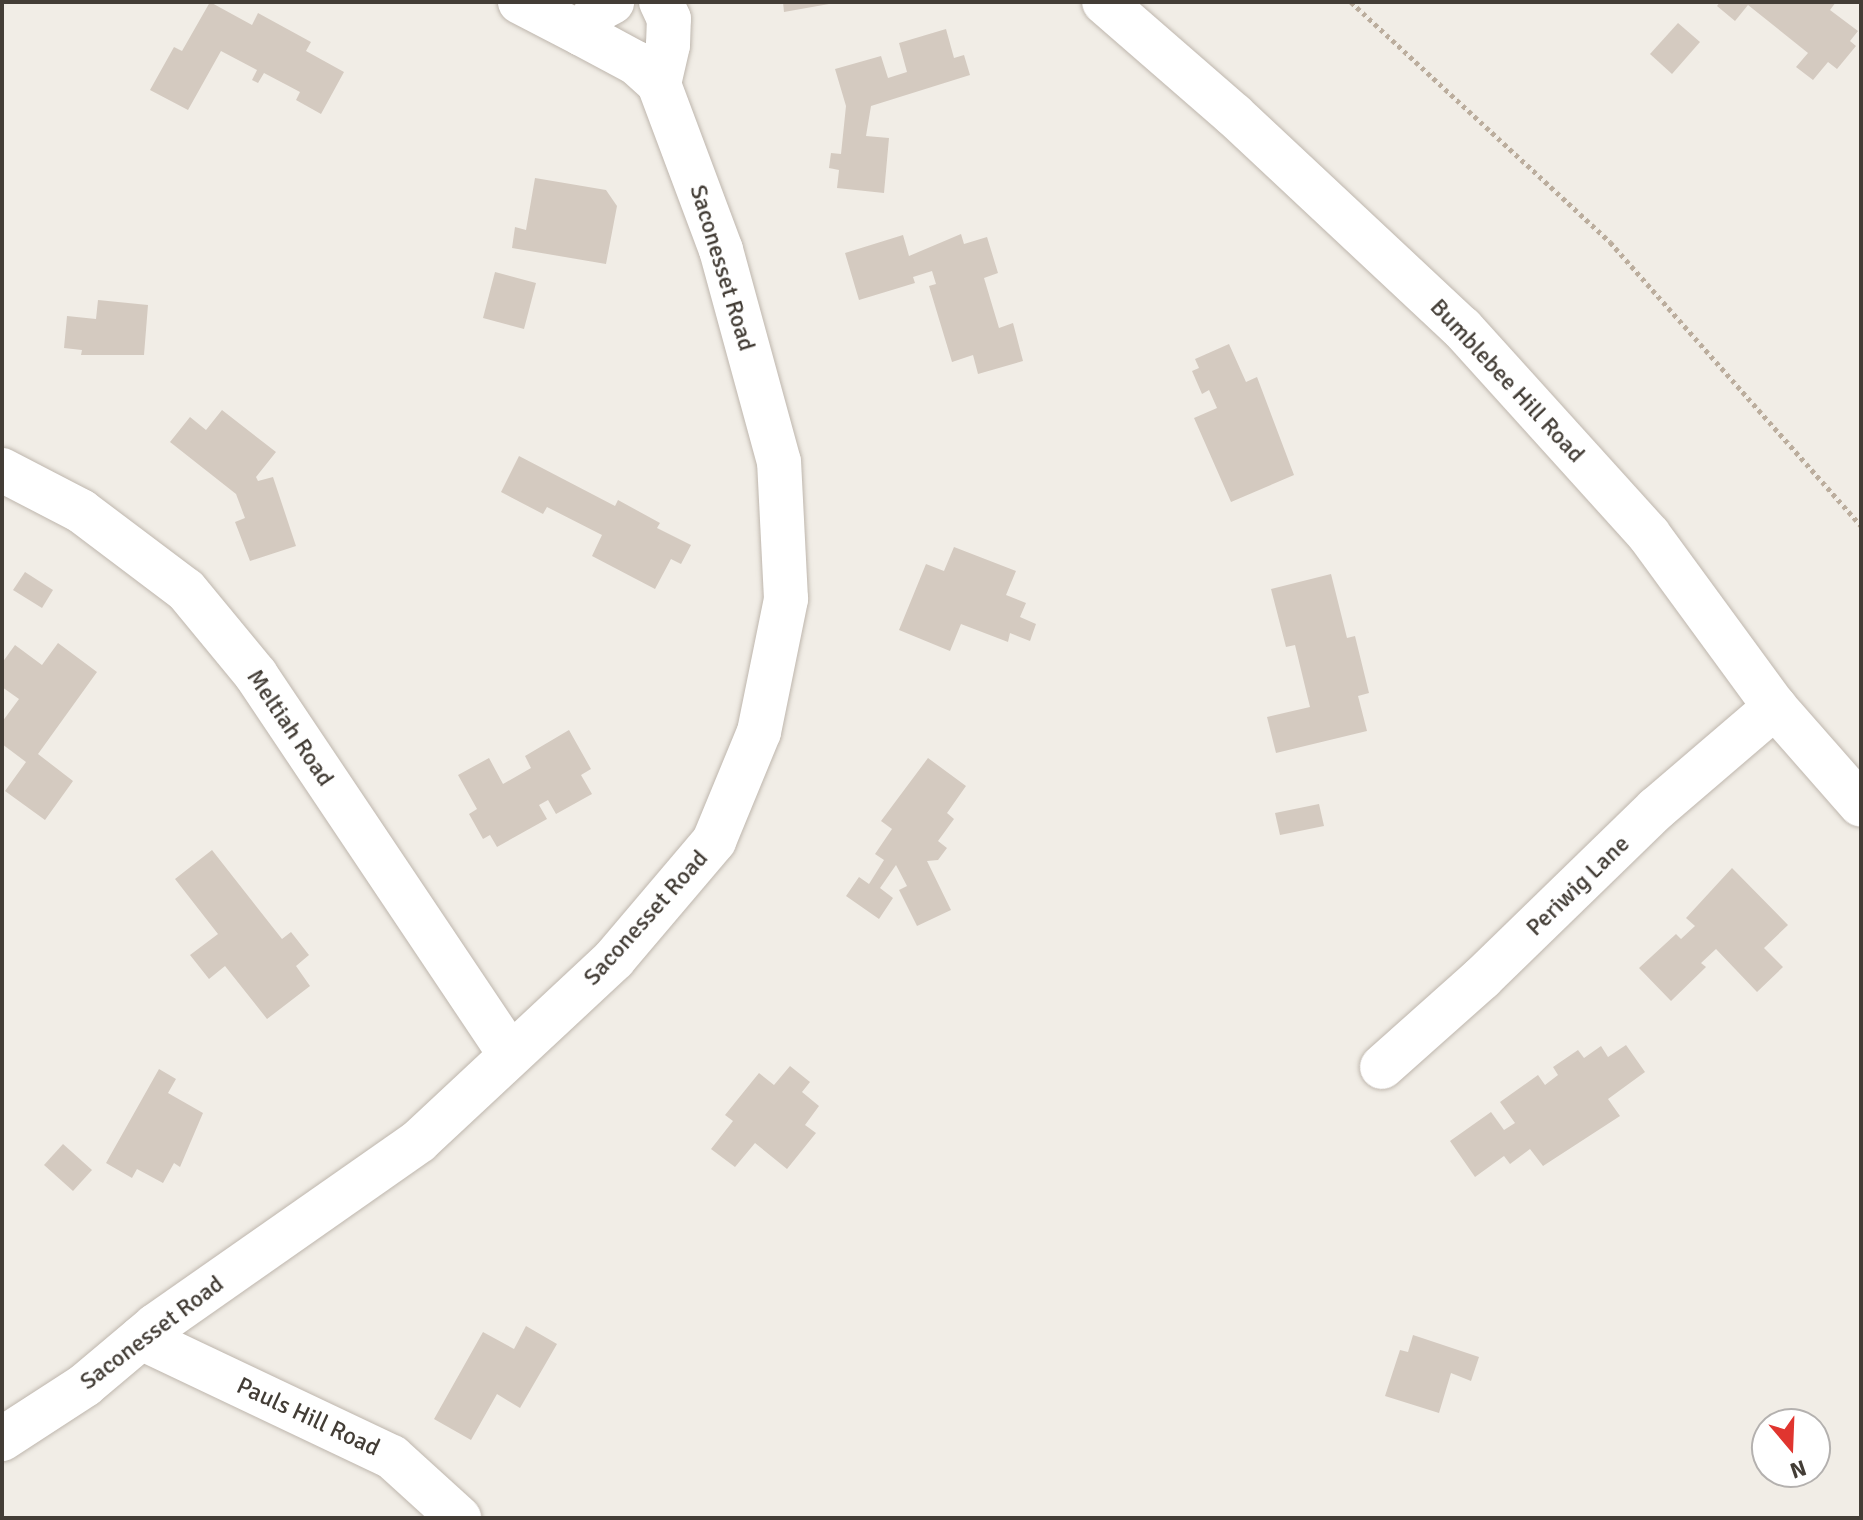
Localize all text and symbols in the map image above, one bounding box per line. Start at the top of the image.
street label: Saconesset Road [683,181,761,355]
street label: Bumblebee Hill Road [1424,293,1590,469]
street label: Meltiah Road [240,664,340,792]
street label: Periwig Lane [1520,830,1636,942]
street label: Saconesset Road [578,844,714,992]
street label: Saconesset Road [75,1270,229,1396]
street label: Pauls Hill Road [232,1371,384,1463]
north arrow [1751,1408,1831,1488]
text: N [1787,1454,1810,1485]

